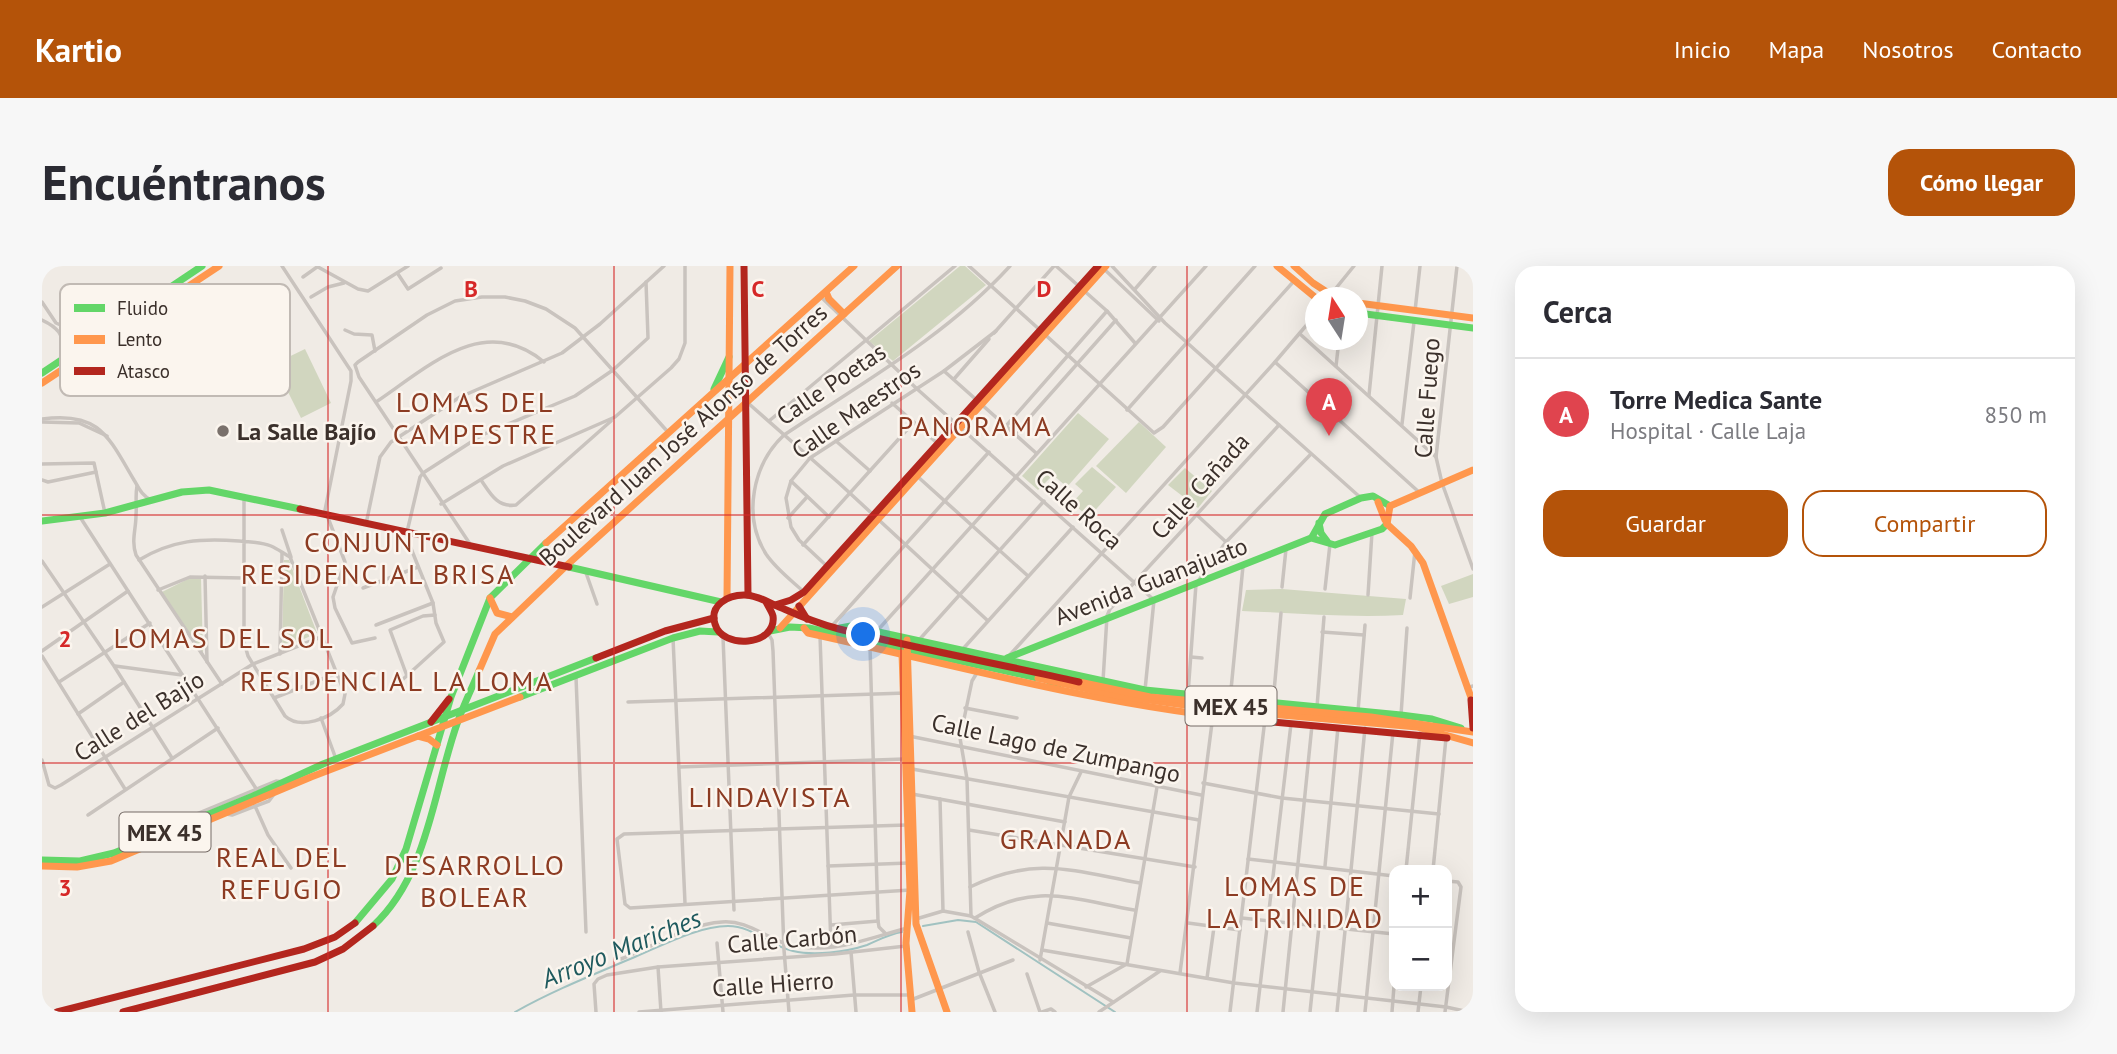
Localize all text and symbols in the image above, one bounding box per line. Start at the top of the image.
text: Kartio [35,28,122,71]
text: Inicio [1674,34,1731,65]
text: Mapa [1769,34,1824,65]
text: Nosotros [1862,34,1954,65]
text: Contacto [1992,34,2082,65]
button: Cómo llegar [1888,149,2075,216]
text: Encuéntranos [42,150,326,214]
text: B [464,274,478,303]
text: C [752,274,765,303]
text: D [1037,274,1051,303]
legend [60,284,290,396]
north arrow [1305,287,1368,350]
text: Cerca [1543,292,1612,331]
text: Fluido [117,296,168,320]
street label: Boulevard Juan José Alonso de Torres [532,297,834,573]
text: Lento [117,327,162,351]
street label: Calle Poetas [770,336,892,432]
street label: Calle Fuego [1407,337,1447,459]
street label: Calle Maestros [786,354,926,466]
text: Atasco [117,359,170,383]
pin: A [1306,378,1352,436]
district label: LOMAS DEL CAMPESTRE [393,383,557,452]
text: Torre Medica Sante [1610,383,1822,416]
text: A [1559,400,1573,429]
text: 850 m [1985,400,2047,429]
district label: PANORAMA [897,407,1053,444]
place label: La Salle Bajío [237,416,376,447]
text: Hospital · Calle Laja [1610,416,1806,445]
marker: La Salle Bajío [215,423,231,439]
street label: Calle Cañada [1144,426,1256,546]
street label: Calle Roca [1029,462,1129,556]
button: Guardar [1543,490,1788,557]
button: Compartir [1802,490,2047,557]
district label: CONJUNTO RESIDENCIAL BRISA [241,523,515,592]
street label: Avenida Guanajuato [1050,530,1252,632]
your location [846,617,880,651]
district label: LOMAS DEL SOL [113,619,335,656]
text: 2 [58,624,72,653]
district label: RESIDENCIAL LA LOMA [240,662,554,699]
street label: Calle del Bajío [68,664,210,768]
road number: MEX 45 [1186,686,1276,726]
street label: Calle Lago de Zumpango [929,706,1183,790]
district label: LINDAVISTA [688,778,852,815]
road number: MEX 45 [120,812,210,852]
district label: GRANADA [1000,820,1132,857]
district label: REAL DEL REFUGIO [216,838,348,907]
district label: DESARROLLO BOLEAR [384,846,566,915]
map controls [1389,865,1452,991]
button: + [1389,865,1452,928]
district label: LOMAS DE LA TRINIDAD [1206,867,1384,936]
text: 3 [58,873,72,902]
water label: Arroyo Mariches [535,901,706,995]
street label: Calle Carbón [726,918,858,960]
button: − [1389,928,1452,991]
street label: Calle Hierro [711,964,835,1004]

